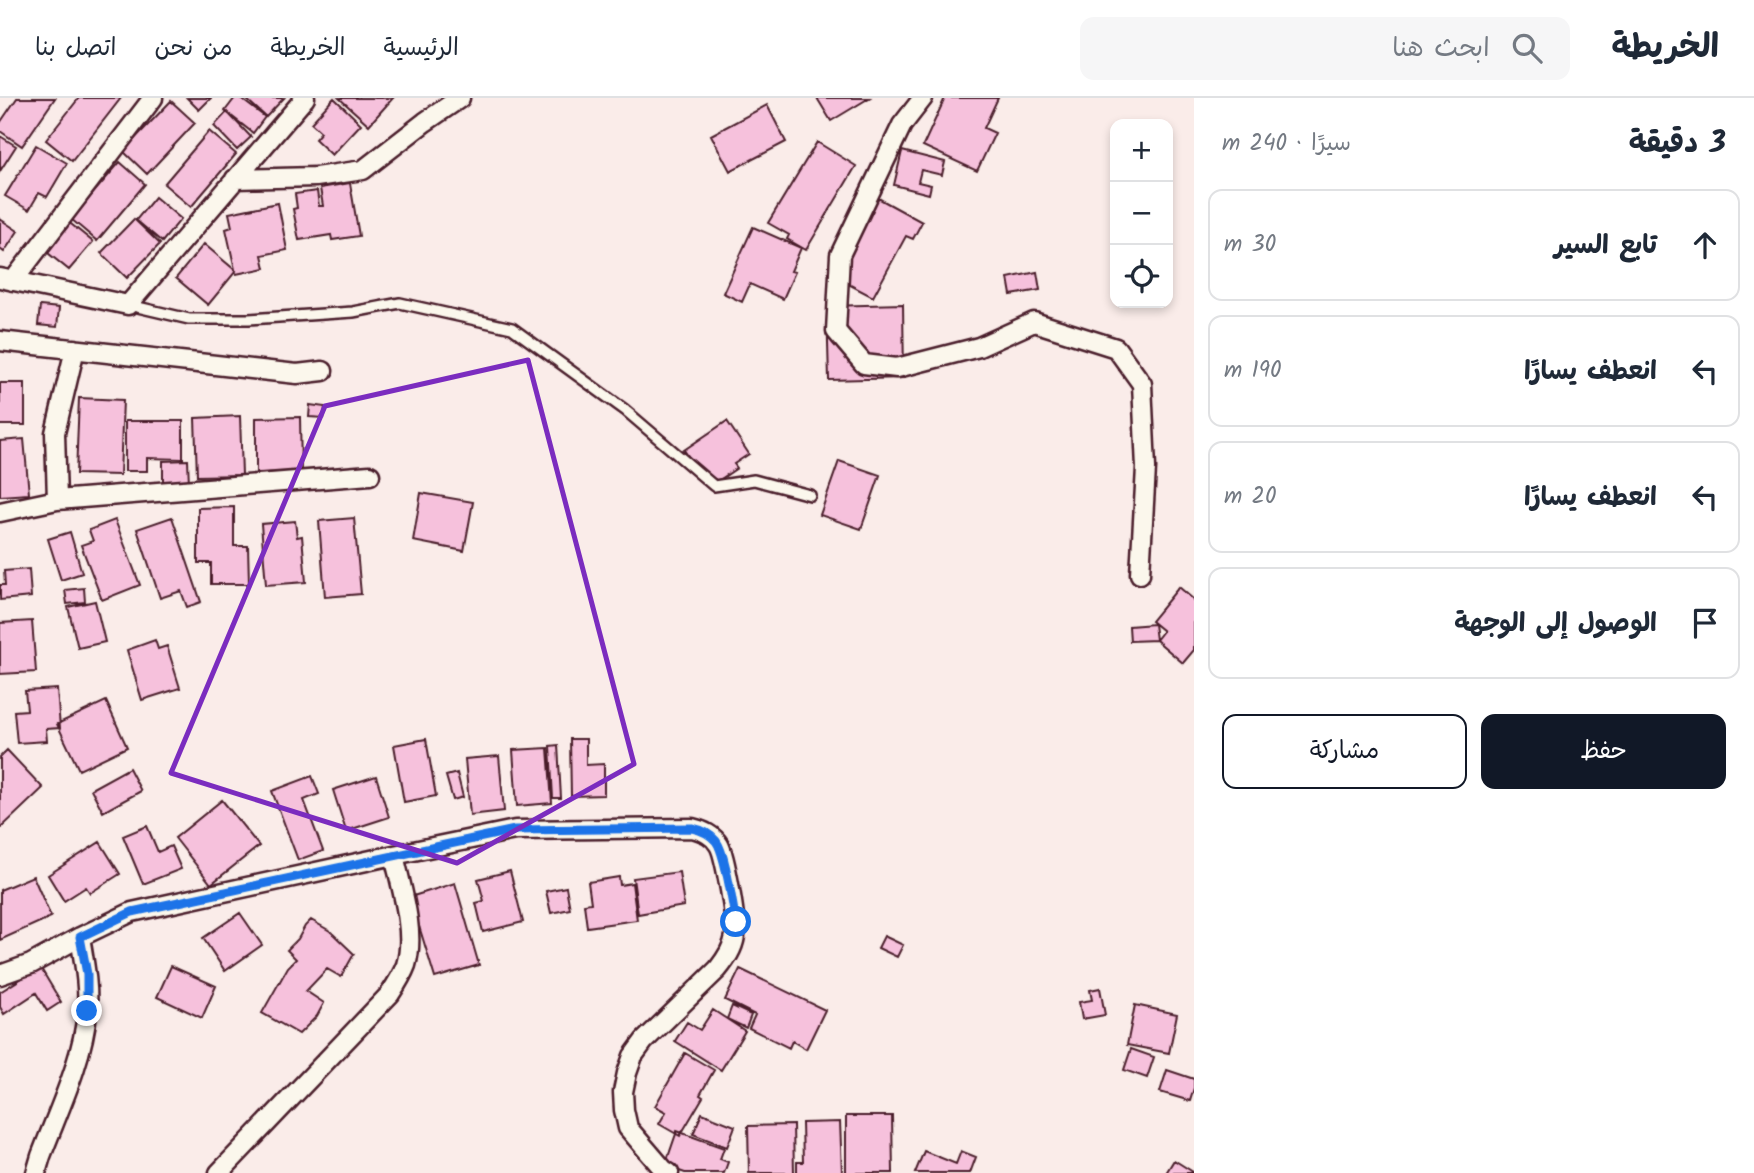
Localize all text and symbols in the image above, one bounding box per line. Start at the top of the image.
search box [1080,17,1570,80]
text: الخريطة [1612,22,1719,75]
text: ابحث هنا [1392,28,1490,70]
text: اتصل بنا [35,29,116,68]
text: من نحن [154,29,233,68]
text: الخريطة [271,29,345,68]
text: الرئيسية [383,29,459,68]
icon: search [1508,29,1546,67]
map controls [1110,119,1173,308]
button: + [1110,119,1173,182]
text: 3 دقيقة [1629,120,1726,168]
text: سيرًا · 240 m [1222,126,1351,162]
button: − [1110,182,1173,245]
text: تابع السير [1554,225,1657,267]
icon: ahead [1686,226,1724,264]
text: 30 m [1224,227,1276,263]
button: locate [1110,245,1173,308]
text: انعطف يسارًا [1524,351,1657,393]
icon: left [1686,352,1724,390]
text: 190 m [1224,353,1282,389]
text: انعطف يسارًا [1524,477,1657,519]
icon: left [1686,478,1724,516]
text: 20 m [1224,479,1276,515]
text: الوصول إلى الوجهة [1454,603,1657,645]
icon: arrive [1686,604,1724,642]
button: مشاركة [1222,714,1467,789]
button: حفظ [1481,714,1726,789]
route start [720,906,751,937]
route end [71,995,102,1026]

